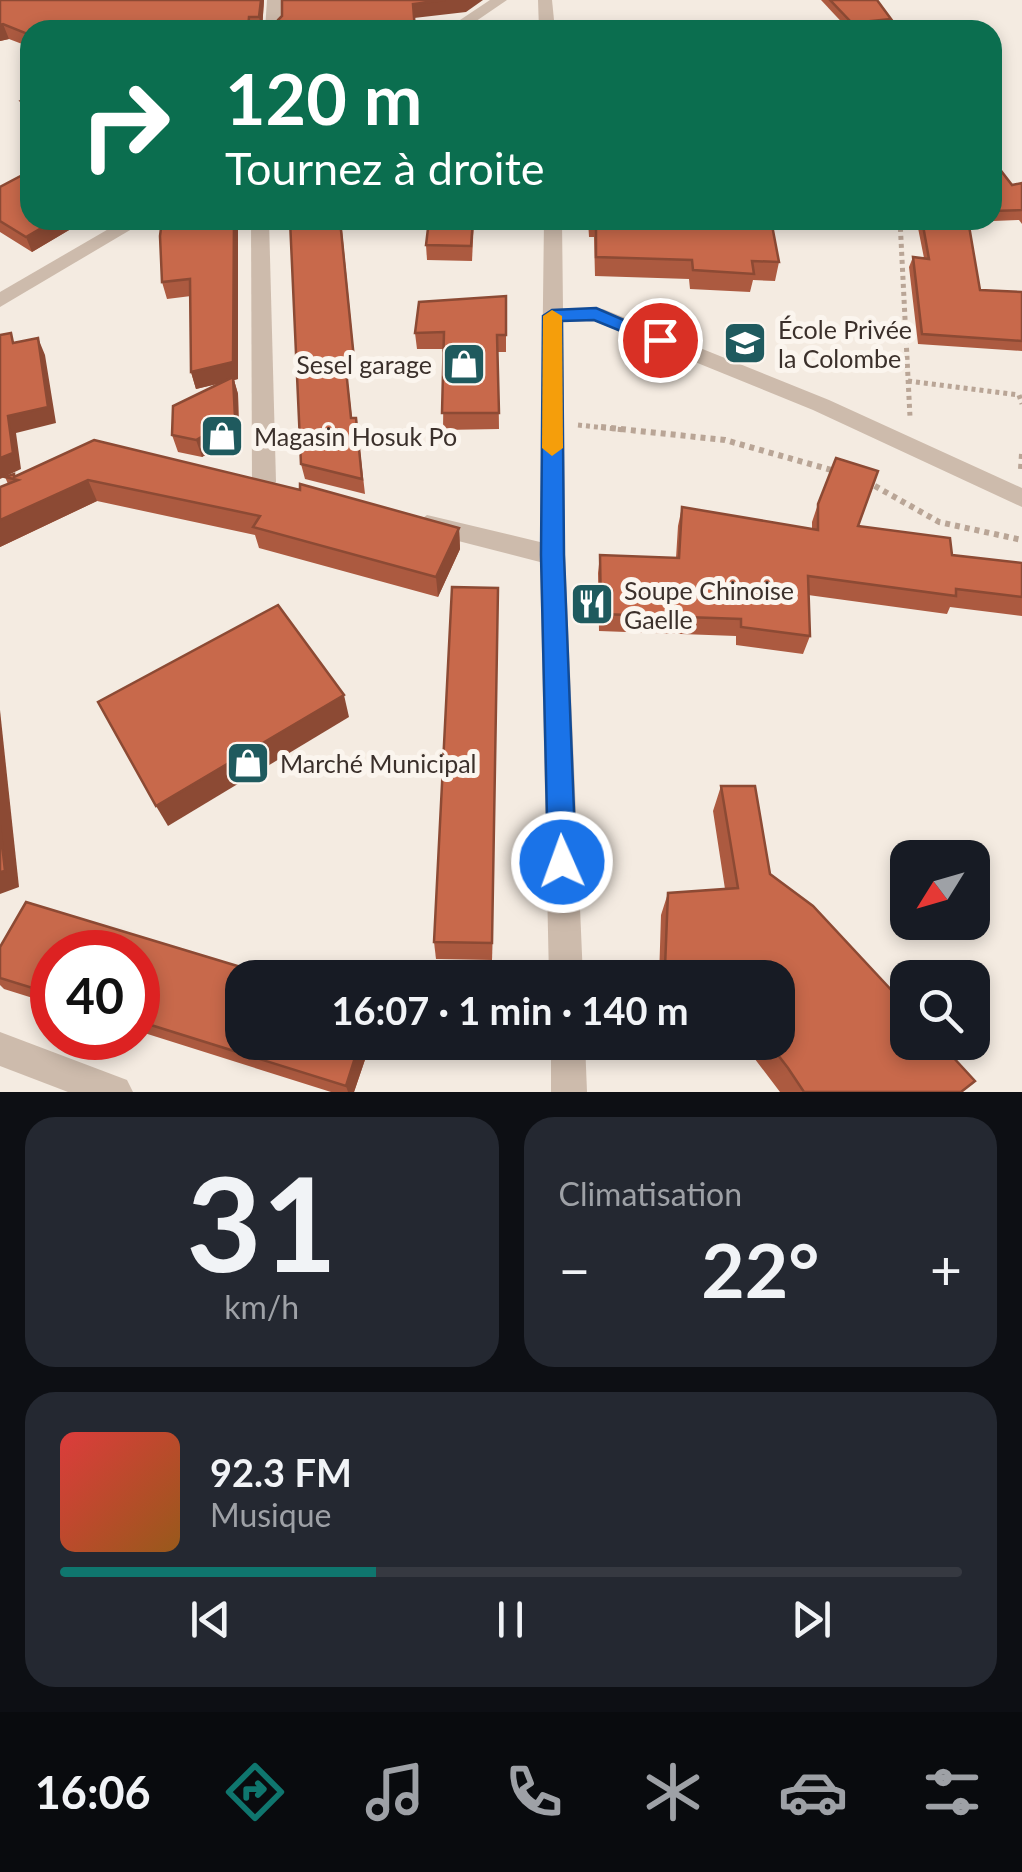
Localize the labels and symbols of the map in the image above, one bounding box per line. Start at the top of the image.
pin [618,298,703,383]
place label: École Privée la Colombe [778,314,912,373]
school or university icon: École Privée la Colombe [722,320,768,366]
shop icon: Sesel garage [441,341,487,387]
place label: Sesel garage [296,349,432,379]
shop icon: Magasin Hosuk Po [199,413,245,459]
place label: Magasin Hosuk Po [254,421,457,451]
place label: Soupe Chinoise Gaelle [624,575,794,634]
restaurant icon: Soupe Chinoise Gaelle [569,581,615,627]
shop icon: Marché Municipal [225,740,271,786]
place label: Marché Municipal [280,748,477,778]
position arrow [510,810,614,914]
north arrow [890,840,990,940]
speed limit sign: 40 [30,930,160,1060]

